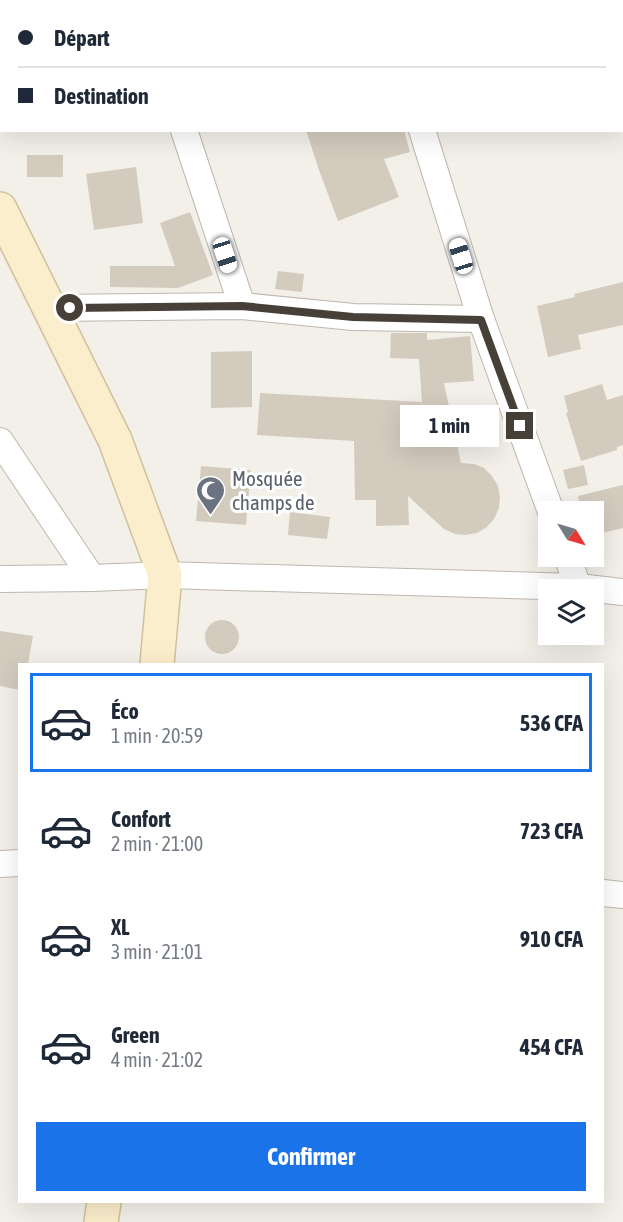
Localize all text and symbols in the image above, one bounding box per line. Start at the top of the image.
text: Départ [54,25,110,51]
text: Destination [54,83,149,109]
car [211,235,239,275]
car [447,236,475,276]
route start [56,294,83,321]
callout: 1 min [400,405,499,447]
route end [506,412,533,439]
text: 1 min [429,414,470,437]
place label: Mosquée champs de [232,466,315,514]
mosque icon: Mosquée champs de [195,474,227,516]
north arrow [538,501,604,567]
map controls [538,501,604,645]
button: layers [538,579,604,645]
icon: car [39,696,93,750]
text: Éco [111,698,139,724]
text: 536 CFA [520,710,583,736]
text: 1 min · 20:59 [111,724,203,747]
icon: car [39,804,93,858]
text: Confort [111,806,171,832]
text: 723 CFA [520,818,583,844]
text: 2 min · 21:00 [111,832,203,855]
icon: car [39,912,93,966]
text: XL [111,914,129,940]
text: 910 CFA [520,926,583,952]
text: 3 min · 21:01 [111,940,203,963]
icon: car [39,1020,93,1074]
text: Green [111,1022,160,1048]
text: 454 CFA [520,1034,583,1060]
text: 4 min · 21:02 [111,1048,203,1071]
button: Confirmer [36,1122,586,1191]

